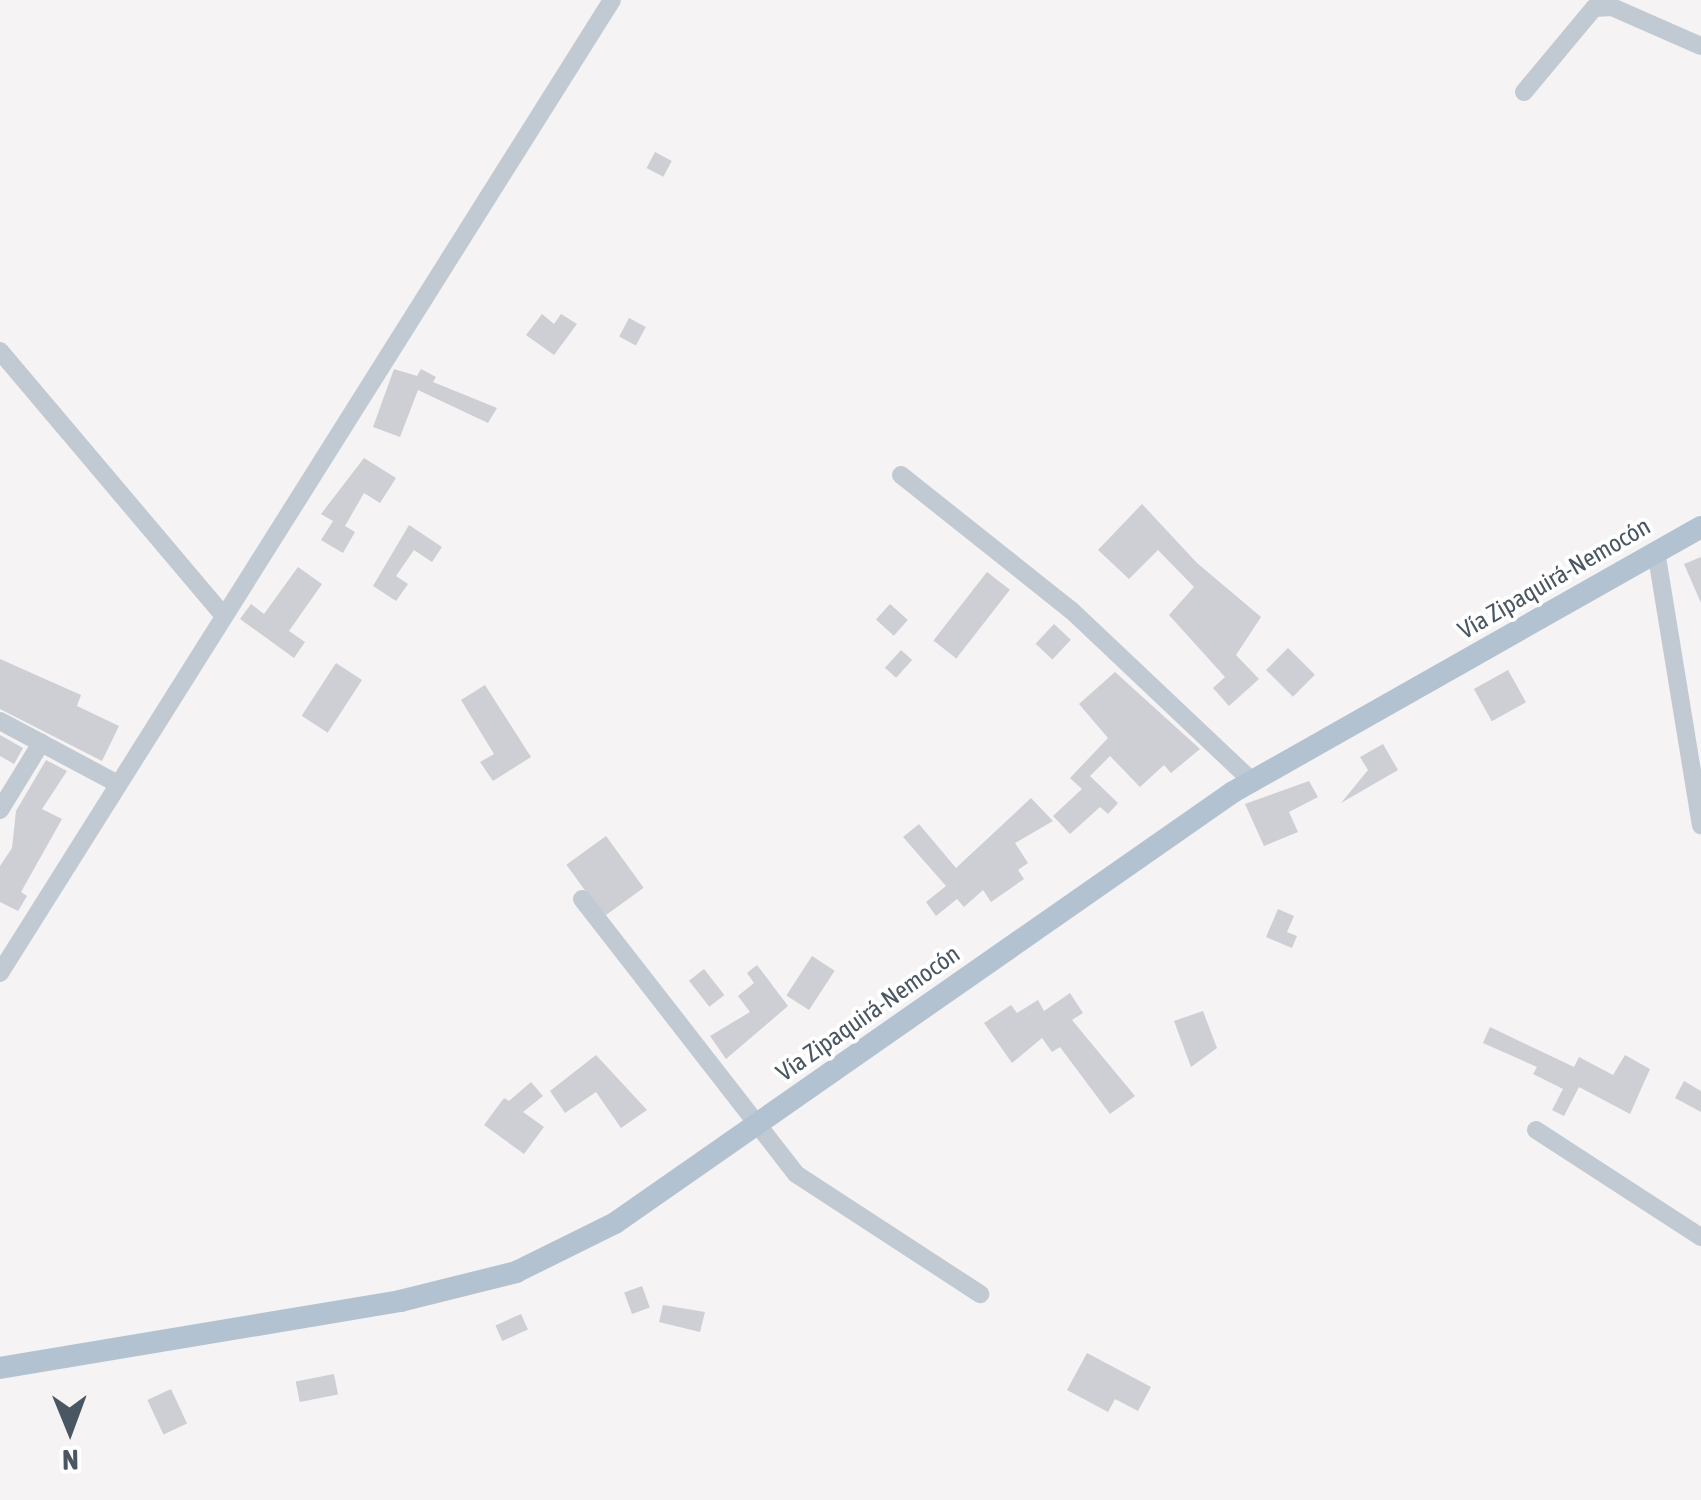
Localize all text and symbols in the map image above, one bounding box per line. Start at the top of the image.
street label: Vía Zipaquirá-Nemocón [1453,511,1655,645]
street label: Vía Zipaquirá-Nemocón [771,939,965,1087]
north arrow [20,1380,120,1480]
text: N [62,1444,79,1476]

